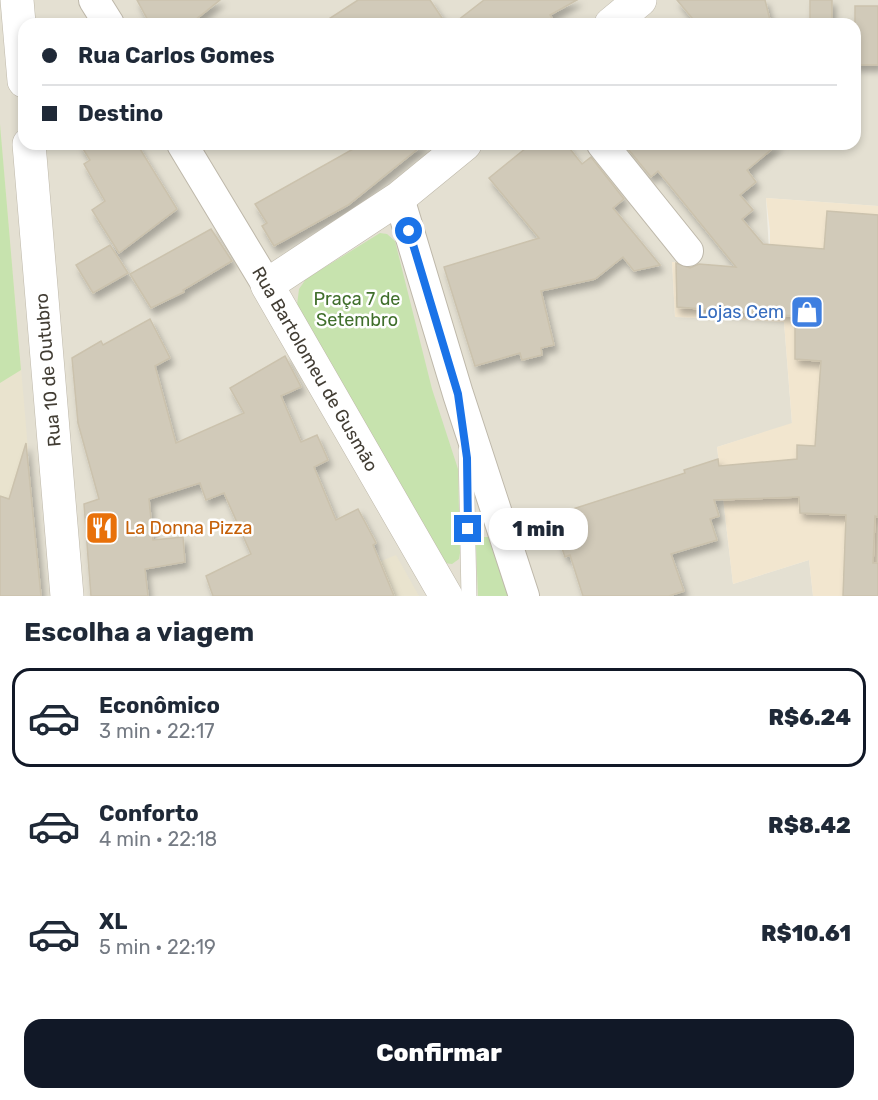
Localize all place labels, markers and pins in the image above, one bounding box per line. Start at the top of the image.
shop icon: Lojas Cem [789,294,825,330]
place label: Lojas Cem [698,301,784,323]
restaurant icon: La Donna Pizza [84,510,120,546]
place label: La Donna Pizza [125,517,253,539]

